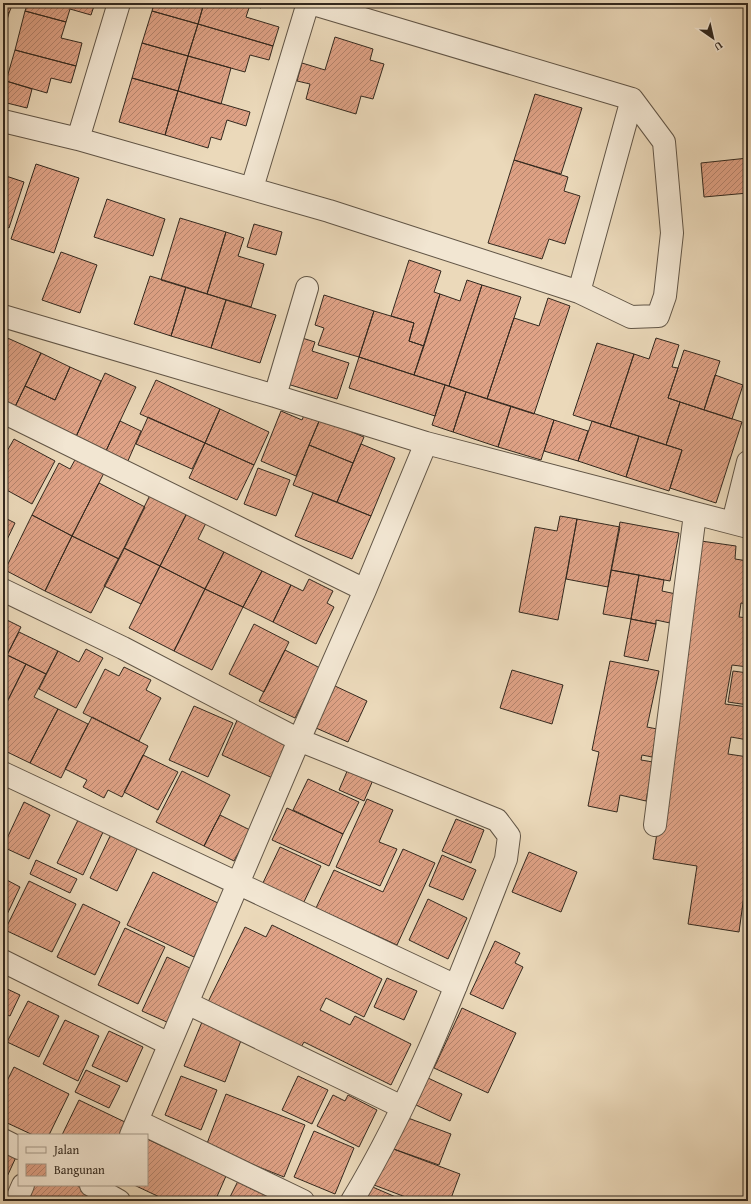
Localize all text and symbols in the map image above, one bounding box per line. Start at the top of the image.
north arrow [693,18,733,58]
text: U [711,38,726,55]
legend [18,1134,148,1186]
text: Jalan [52,1141,79,1158]
text: Bangunan [54,1161,105,1178]

